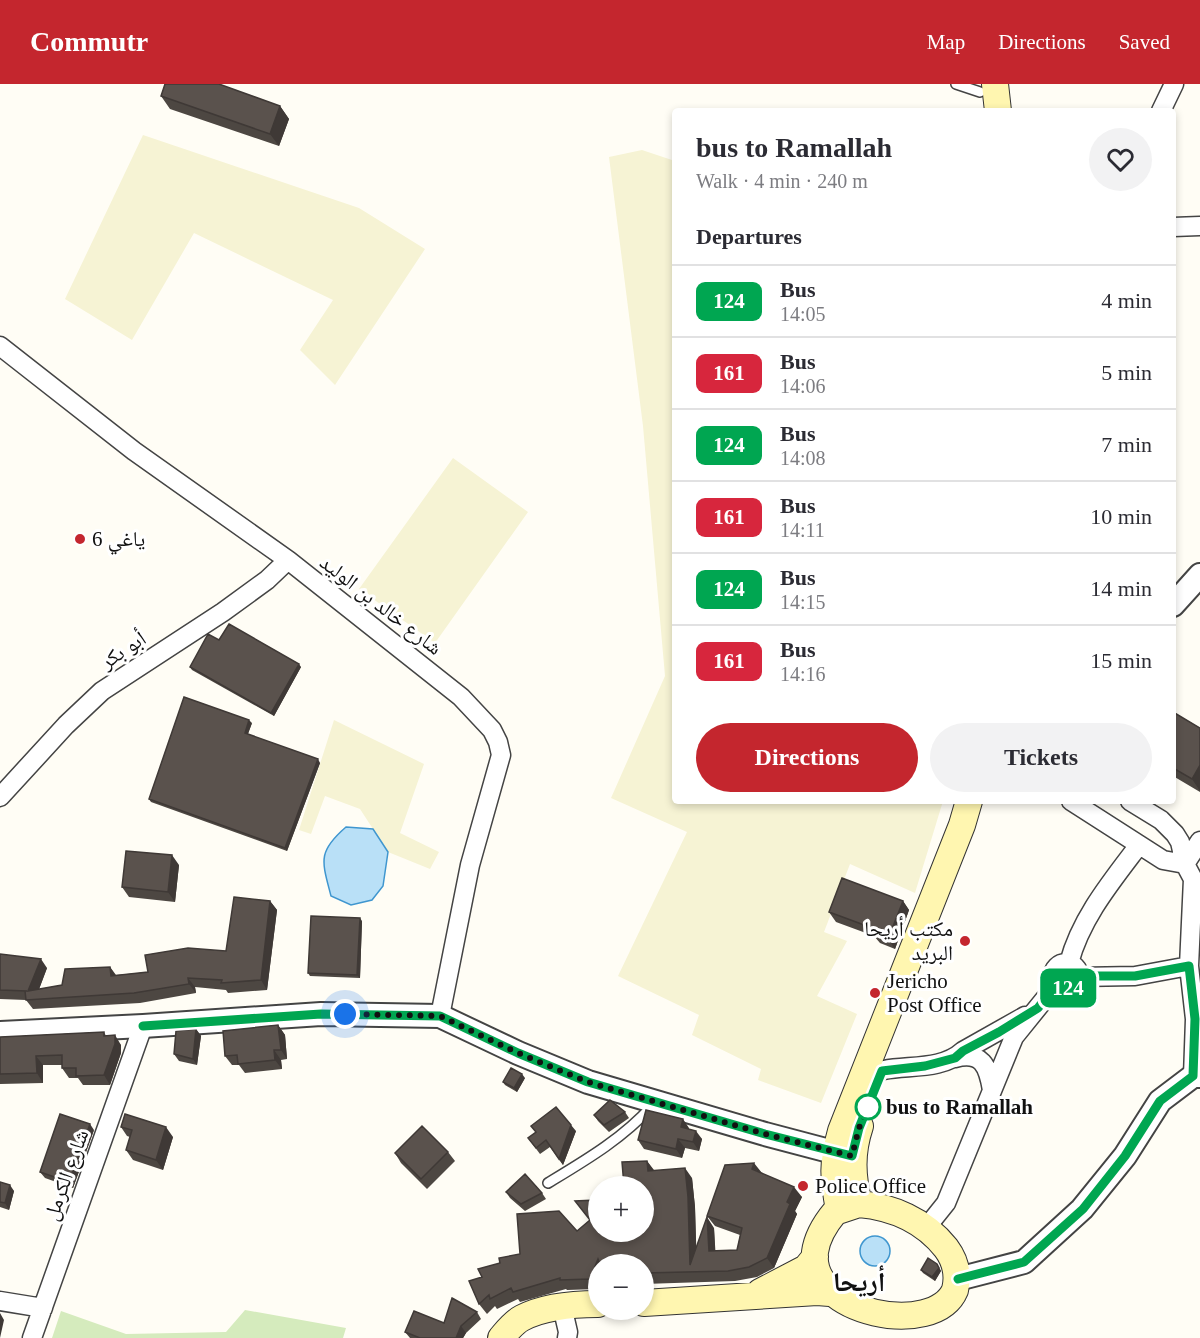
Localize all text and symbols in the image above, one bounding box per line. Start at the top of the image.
text: Commutr [30,26,148,57]
text: Map [927,30,965,54]
text: Directions [998,30,1086,54]
text: Saved [1119,30,1170,54]
button: heart [1089,128,1152,191]
text: bus to Ramallah [696,132,892,163]
text: Walk · 4 min · 240 m [696,170,868,192]
text: Departures [696,224,802,249]
text: Bus [780,277,815,302]
text: 4 min [1101,288,1152,313]
text: 124 [713,289,745,313]
text: 14:05 [780,303,826,325]
text: Bus [780,349,815,374]
text: 5 min [1101,360,1152,385]
text: 161 [713,361,745,385]
text: 14:06 [780,375,826,397]
text: Bus [780,421,815,446]
text: 7 min [1101,432,1152,457]
text: 124 [713,433,745,457]
text: 14:08 [780,447,826,469]
text: Bus [780,493,815,518]
text: 10 min [1090,504,1152,529]
text: 161 [713,505,745,529]
text: 14:11 [780,519,825,541]
place label: ياغي 6 [92,527,145,555]
marker: ياغي 6 [73,532,87,546]
street label: شارع خالد بن الوليد [315,550,447,661]
text: Bus [780,565,815,590]
text: 14 min [1090,576,1152,601]
text: 124 [713,577,745,601]
text: 14:15 [780,591,826,613]
street label: أبو بكر [94,626,150,674]
text: Bus [780,637,815,662]
text: 15 min [1090,648,1152,673]
text: 161 [713,649,745,673]
text: 14:16 [780,663,826,685]
button: Directions [696,723,918,792]
button: Tickets [930,723,1152,792]
place label: مكتب أريحا البريد [864,916,953,965]
marker: مكتب أريحا البريد [958,934,972,948]
line badge: 124 [1034,968,1102,1008]
place label: Jericho Post Office [887,969,982,1017]
text: 124 [1052,976,1084,1000]
marker: Jericho Post Office [868,986,882,1000]
your location [330,999,360,1029]
marker: bus to Ramallah [855,1094,881,1120]
place label: bus to Ramallah [886,1095,1033,1119]
street label: شارع الكرمل [39,1126,94,1224]
place label: Police Office [815,1174,926,1198]
map controls [588,1176,654,1320]
button: + [588,1176,654,1242]
marker: Police Office [796,1179,810,1193]
button: − [588,1254,654,1320]
district label: أريحا [833,1265,885,1297]

